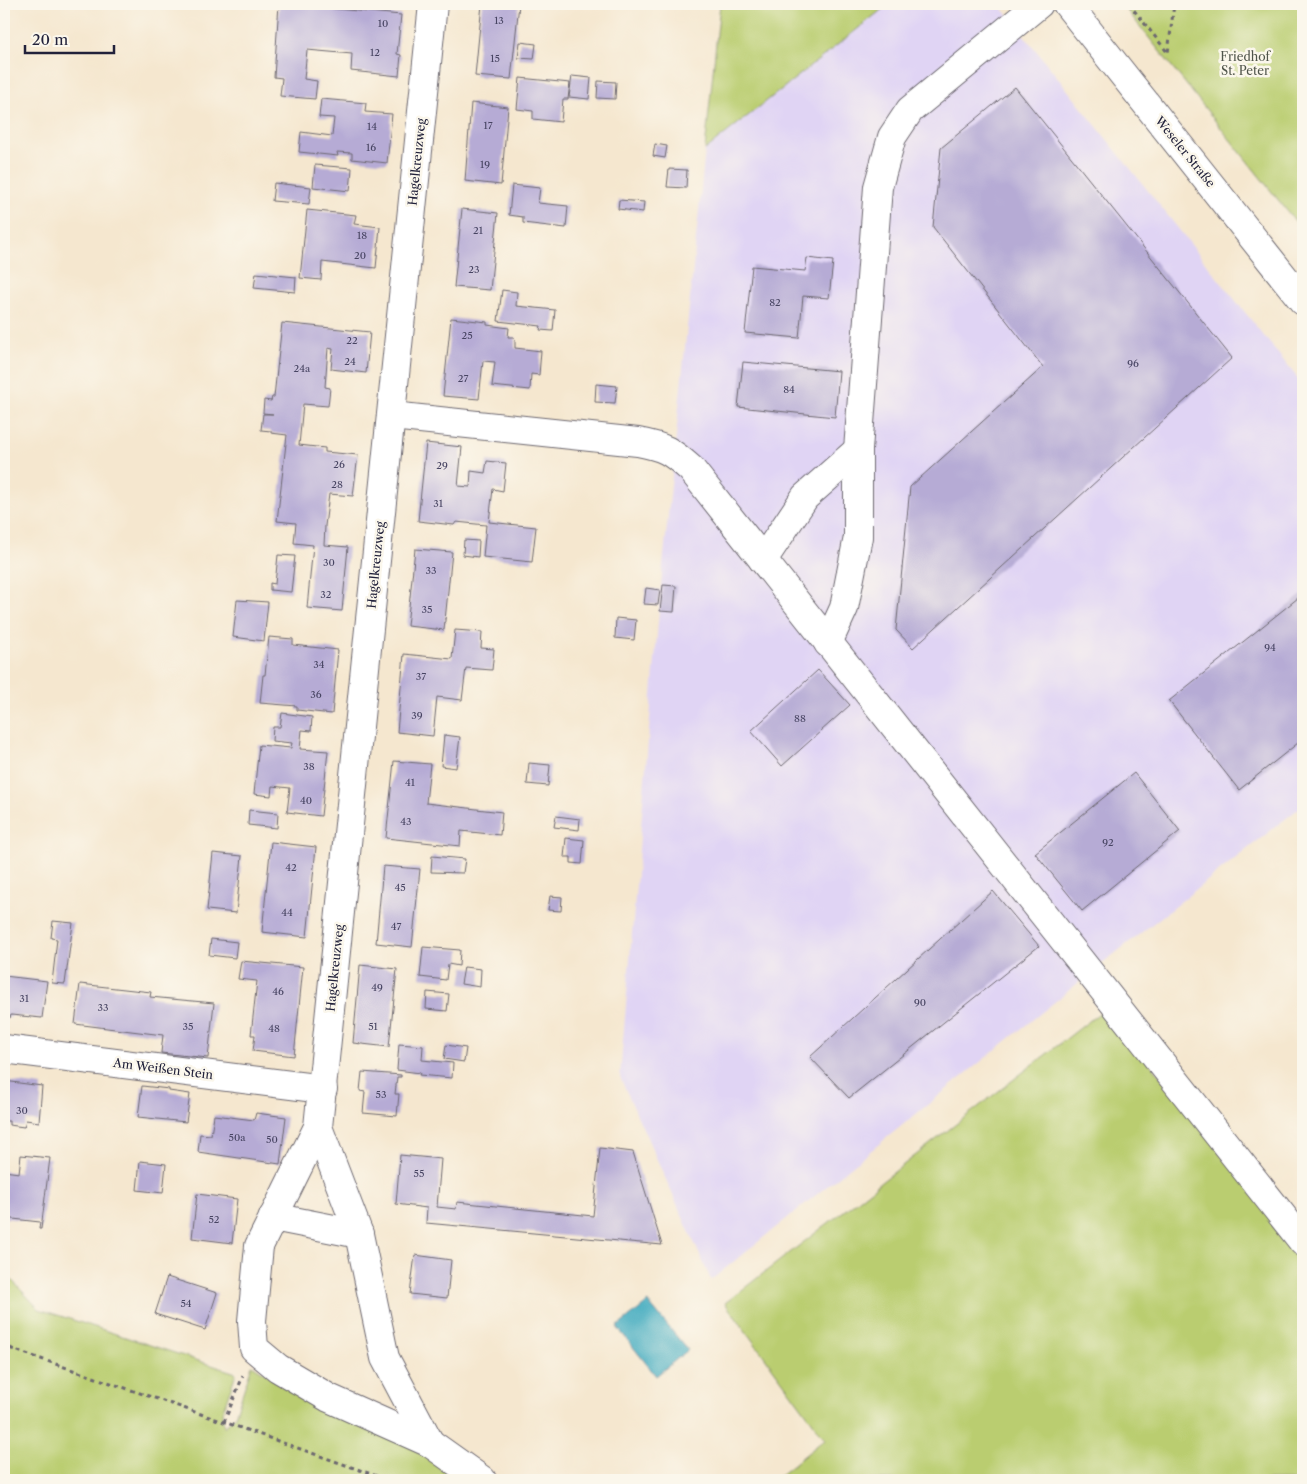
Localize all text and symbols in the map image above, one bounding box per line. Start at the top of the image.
house number: 13 [494,14,504,27]
house number: 10 [378,17,388,30]
scale bar [25,22,114,54]
text: 20 m [32,30,68,49]
house number: 12 [370,46,380,59]
park label: Friedhof St. Peter [1220,49,1272,78]
house number: 15 [490,52,500,65]
street label: Weseler Straße [1152,112,1219,190]
street label: Hagelkreuzweg [404,117,429,206]
house number: 17 [483,119,493,132]
house number: 14 [367,120,377,133]
house number: 16 [366,141,376,154]
house number: 19 [480,158,490,171]
house number: 21 [473,224,484,237]
house number: 18 [357,229,367,242]
house number: 20 [354,249,366,262]
house number: 23 [468,263,480,276]
house number: 82 [769,296,781,309]
house number: 25 [461,329,473,342]
house number: 22 [346,334,358,347]
house number: 24 [344,355,356,368]
house number: 96 [1127,357,1139,370]
house number: 24a [294,362,311,375]
house number: 27 [458,372,468,385]
house number: 84 [783,383,795,396]
house number: 26 [333,458,345,471]
house number: 29 [436,459,448,472]
house number: 28 [331,478,343,491]
house number: 31 [433,497,444,510]
street label: Hagelkreuzweg [363,520,388,609]
house number: 30 [323,556,335,569]
house number: 33 [425,564,437,577]
house number: 32 [320,588,332,601]
house number: 35 [422,603,432,616]
house number: 94 [1264,641,1276,654]
house number: 34 [313,658,325,671]
house number: 37 [416,670,426,683]
house number: 36 [310,688,322,701]
house number: 39 [411,709,423,722]
house number: 88 [794,712,806,725]
house number: 38 [303,760,315,773]
house number: 41 [405,776,416,789]
house number: 40 [300,794,312,807]
house number: 43 [400,815,412,828]
house number: 92 [1102,836,1114,849]
house number: 42 [285,861,297,874]
house number: 45 [394,881,406,894]
house number: 44 [281,906,293,919]
house number: 47 [391,920,401,933]
street label: Hagelkreuzweg [322,923,347,1012]
house number: 49 [371,981,383,994]
house number: 46 [272,985,284,998]
house number: 31 [19,992,30,1005]
house number: 90 [914,996,926,1009]
house number: 33 [97,1001,109,1014]
house number: 35 [183,1020,193,1033]
house number: 51 [368,1020,379,1033]
house number: 48 [268,1022,280,1035]
street label: Am Weißen Stein [111,1055,214,1082]
house number: 53 [376,1088,386,1101]
house number: 30 [16,1104,28,1117]
house number: 50a [228,1131,246,1144]
house number: 50 [266,1133,278,1146]
house number: 55 [414,1167,424,1180]
house number: 52 [208,1213,220,1226]
house number: 54 [180,1297,192,1310]

